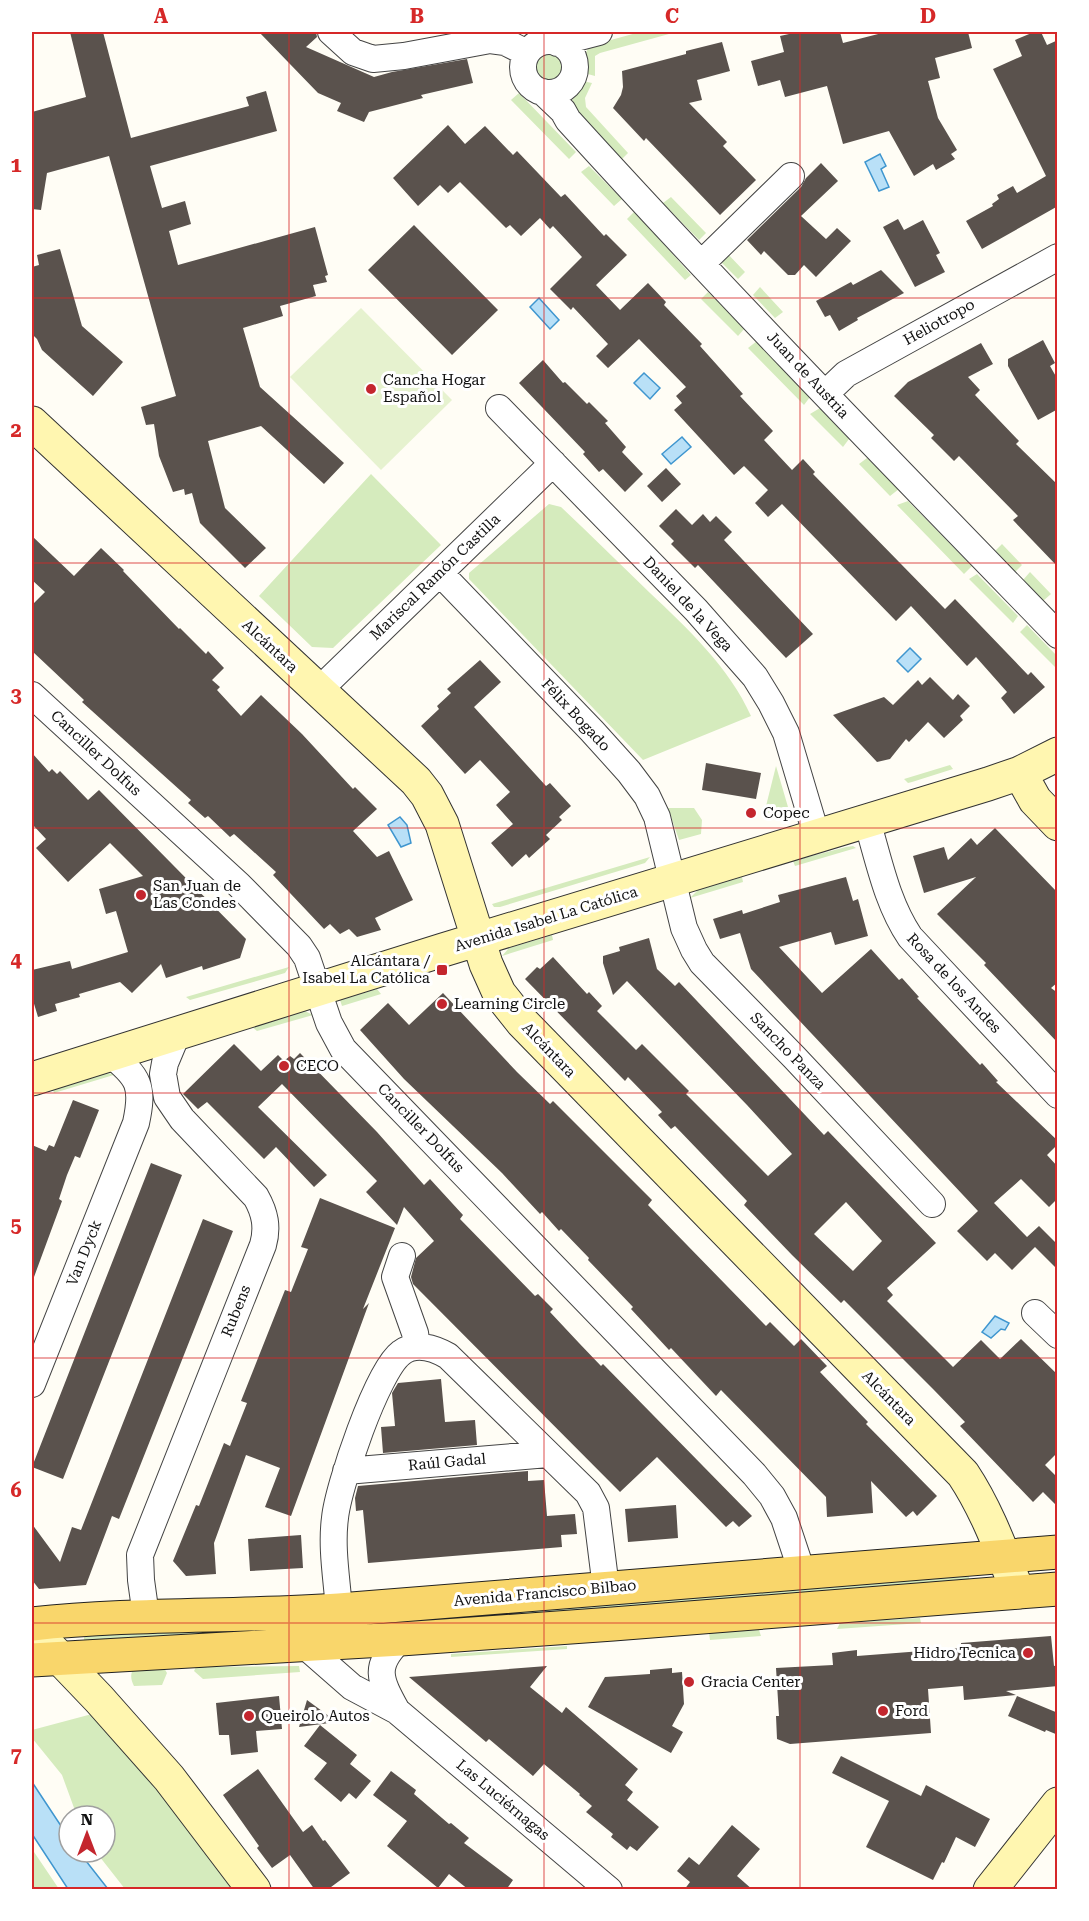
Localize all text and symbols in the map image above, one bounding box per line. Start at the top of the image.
text: A [154,4,169,28]
text: B [410,4,424,28]
text: C [665,4,679,28]
text: D [920,4,936,28]
text: 1 [10,153,22,177]
street label: Heliotropo [900,295,978,349]
street label: Juan de Austria [763,328,853,422]
place label: Cancha Hogar Español [383,371,486,406]
marker: Cancha Hogar Español [364,382,378,396]
text: 2 [10,418,22,442]
street label: Mariscal Ramón Castilla [366,510,504,644]
street label: Daniel de la Vega [639,553,737,655]
street label: Alcántara [239,616,301,676]
street label: Félix Bogado [538,675,614,755]
text: 3 [10,683,22,707]
street label: Canciller Dolfus [47,706,145,800]
place label: Copec [763,804,810,822]
marker: Copec [744,806,758,820]
place label: San Juan de Las Condes [153,877,241,912]
street label: Avenida Isabel La Católica [452,883,640,955]
marker: San Juan de Las Condes [134,888,148,902]
street label: Rosa de los Andes [903,929,1005,1037]
text: 4 [10,948,22,972]
place label: Alcántara / Isabel La Católica [302,952,431,987]
marker: Alcántara / Isabel La Católica [435,963,449,977]
place label: Learning Circle [454,995,565,1013]
marker: Learning Circle [435,997,449,1011]
street label: Sancho Panza [747,1009,829,1093]
street label: Alcántara [518,1019,580,1081]
place label: CECO [296,1057,339,1075]
marker: CECO [277,1059,291,1073]
street label: Canciller Dolfus [374,1080,468,1176]
text: 5 [10,1213,22,1237]
street label: Van Dyck [63,1217,105,1288]
street label: Rubens [218,1283,254,1339]
street label: Alcántara [858,1367,920,1429]
street label: Raúl Gadal [407,1450,487,1474]
text: 6 [10,1478,22,1502]
street label: Avenida Francisco Bilbao [453,1576,637,1610]
place label: Hidro Tecnica [913,1644,1016,1662]
marker: Hidro Tecnica [1021,1646,1035,1660]
place label: Gracia Center [701,1673,800,1691]
marker: Gracia Center [682,1675,696,1689]
place label: Ford [895,1702,929,1720]
marker: Ford [876,1704,890,1718]
place label: Queirolo Autos [261,1707,370,1725]
marker: Queirolo Autos [242,1709,256,1723]
text: 7 [10,1743,22,1767]
street label: Las Luciérnagas [453,1756,553,1844]
north arrow [57,1804,117,1864]
text: N [81,1810,93,1829]

